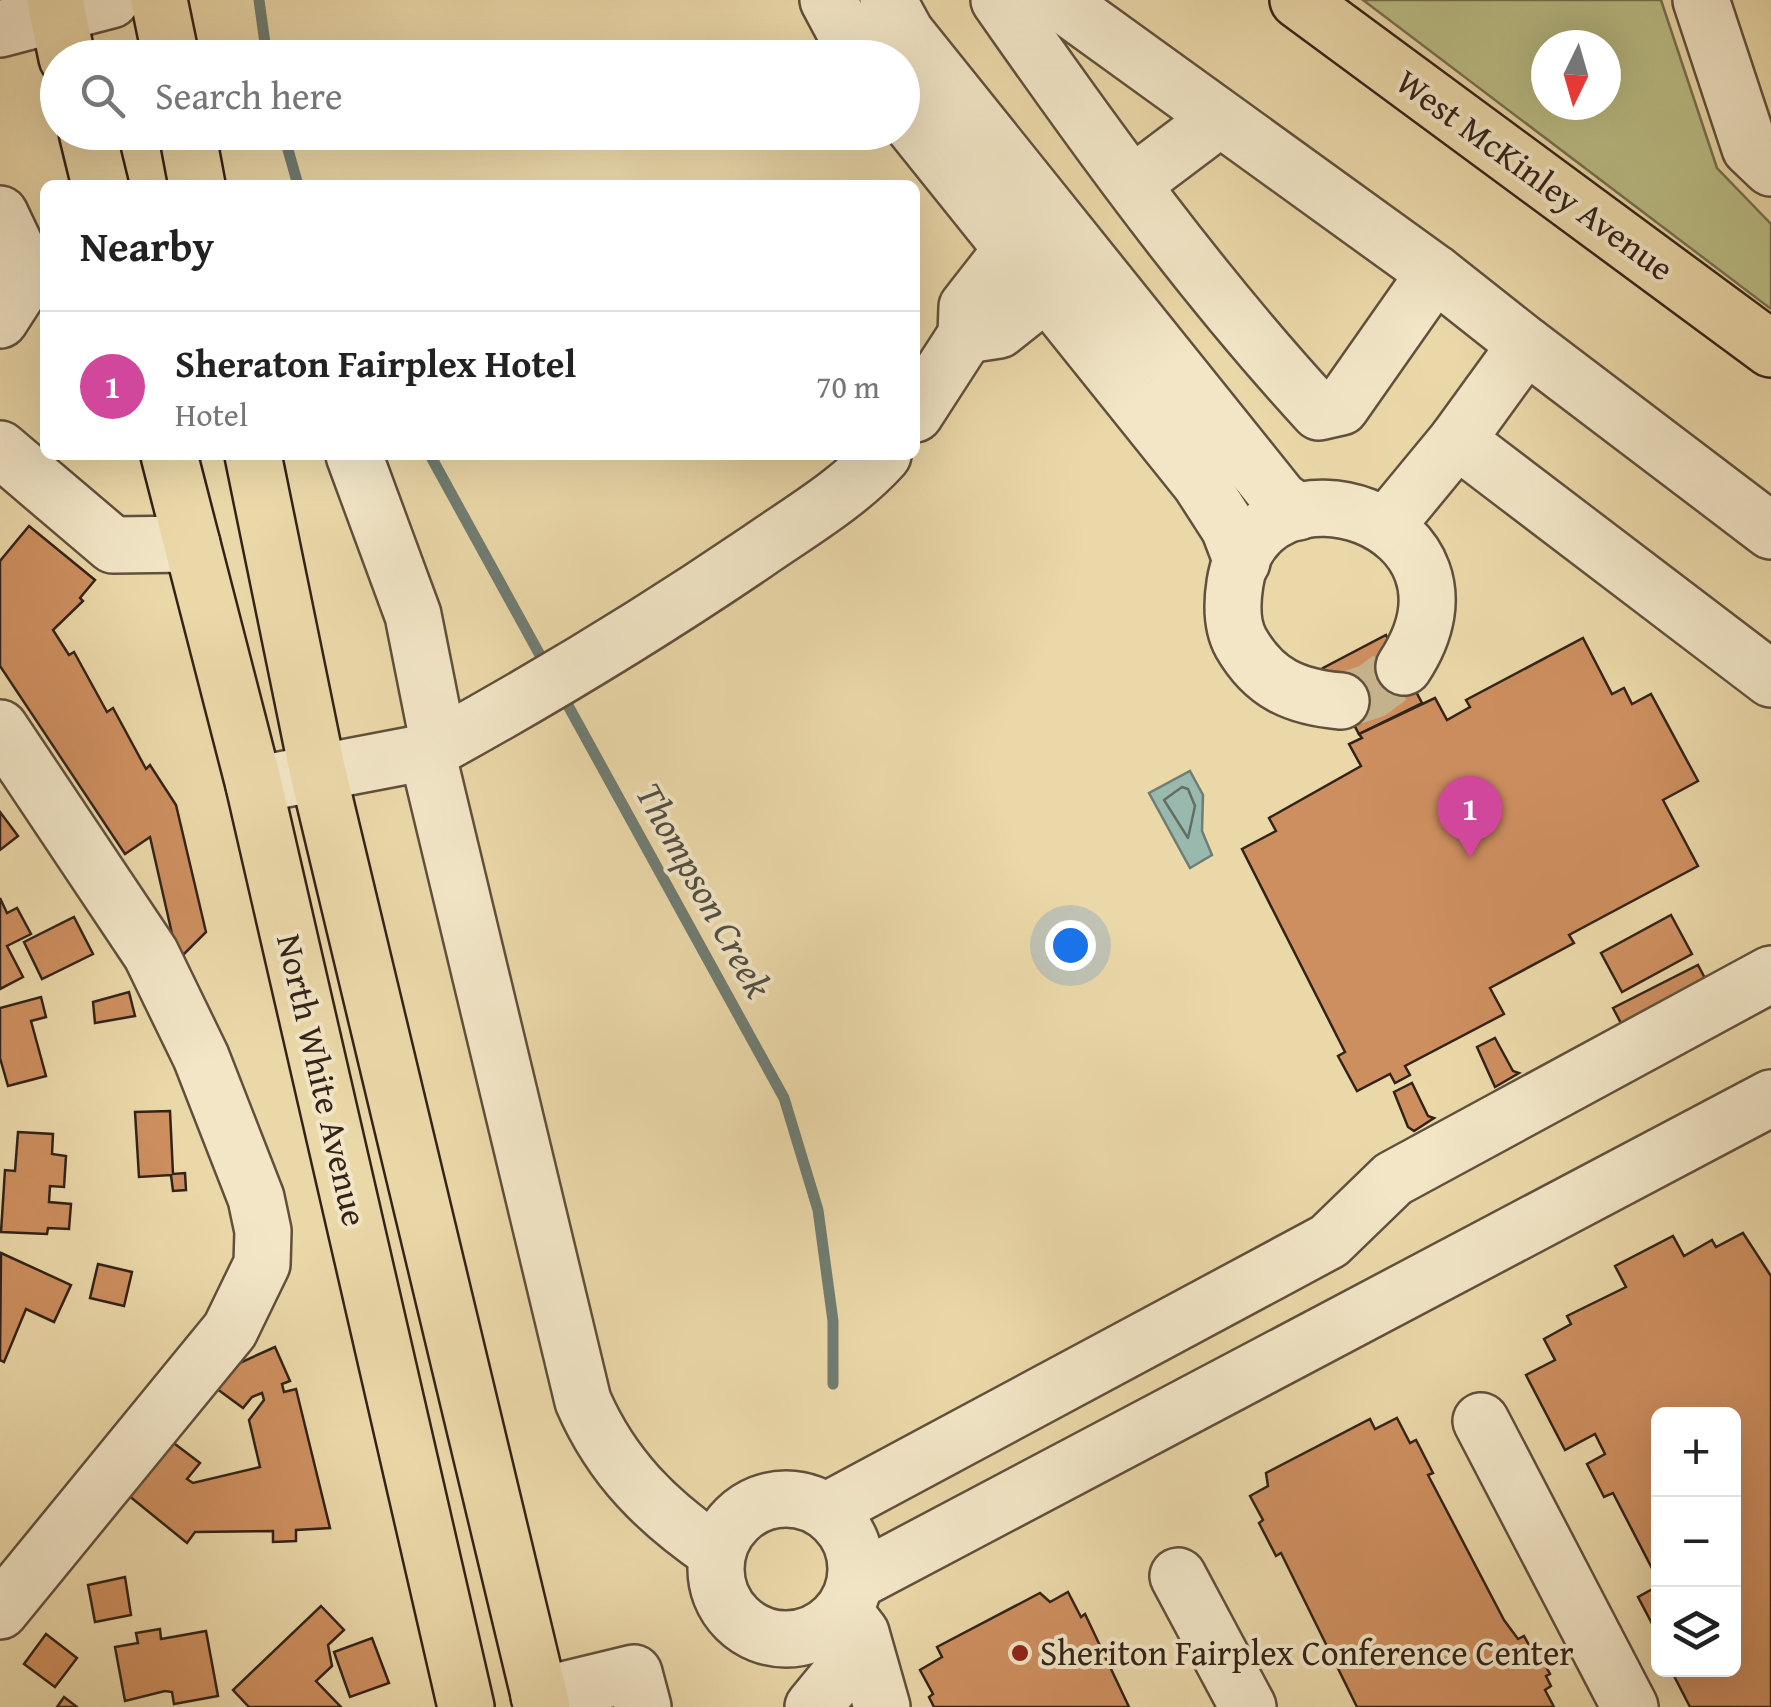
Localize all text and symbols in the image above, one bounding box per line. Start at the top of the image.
north arrow [1531,30,1621,120]
search box [40,40,920,150]
street label: West McKinley Avenue [1386,56,1685,293]
text: Search here [155,67,343,123]
icon: search [75,68,130,123]
text: Nearby [80,215,214,276]
text: Sheraton Fairplex Hotel [175,335,576,391]
text: 1 [104,363,121,410]
text: 70 m [816,363,880,410]
text: Hotel [175,391,248,438]
water label: Thompson Creek [623,772,787,1008]
pin: 1 [1438,776,1502,858]
your location [1045,920,1096,971]
street label: North White Avenue [264,929,381,1231]
map controls [1651,1407,1741,1677]
button: + [1651,1407,1741,1497]
button: − [1651,1497,1741,1587]
button: layers [1651,1587,1741,1677]
place label: Sheriton Fairplex Conference Center [1040,1627,1574,1678]
marker: Sheriton Fairplex Conference Center [1009,1642,1031,1664]

